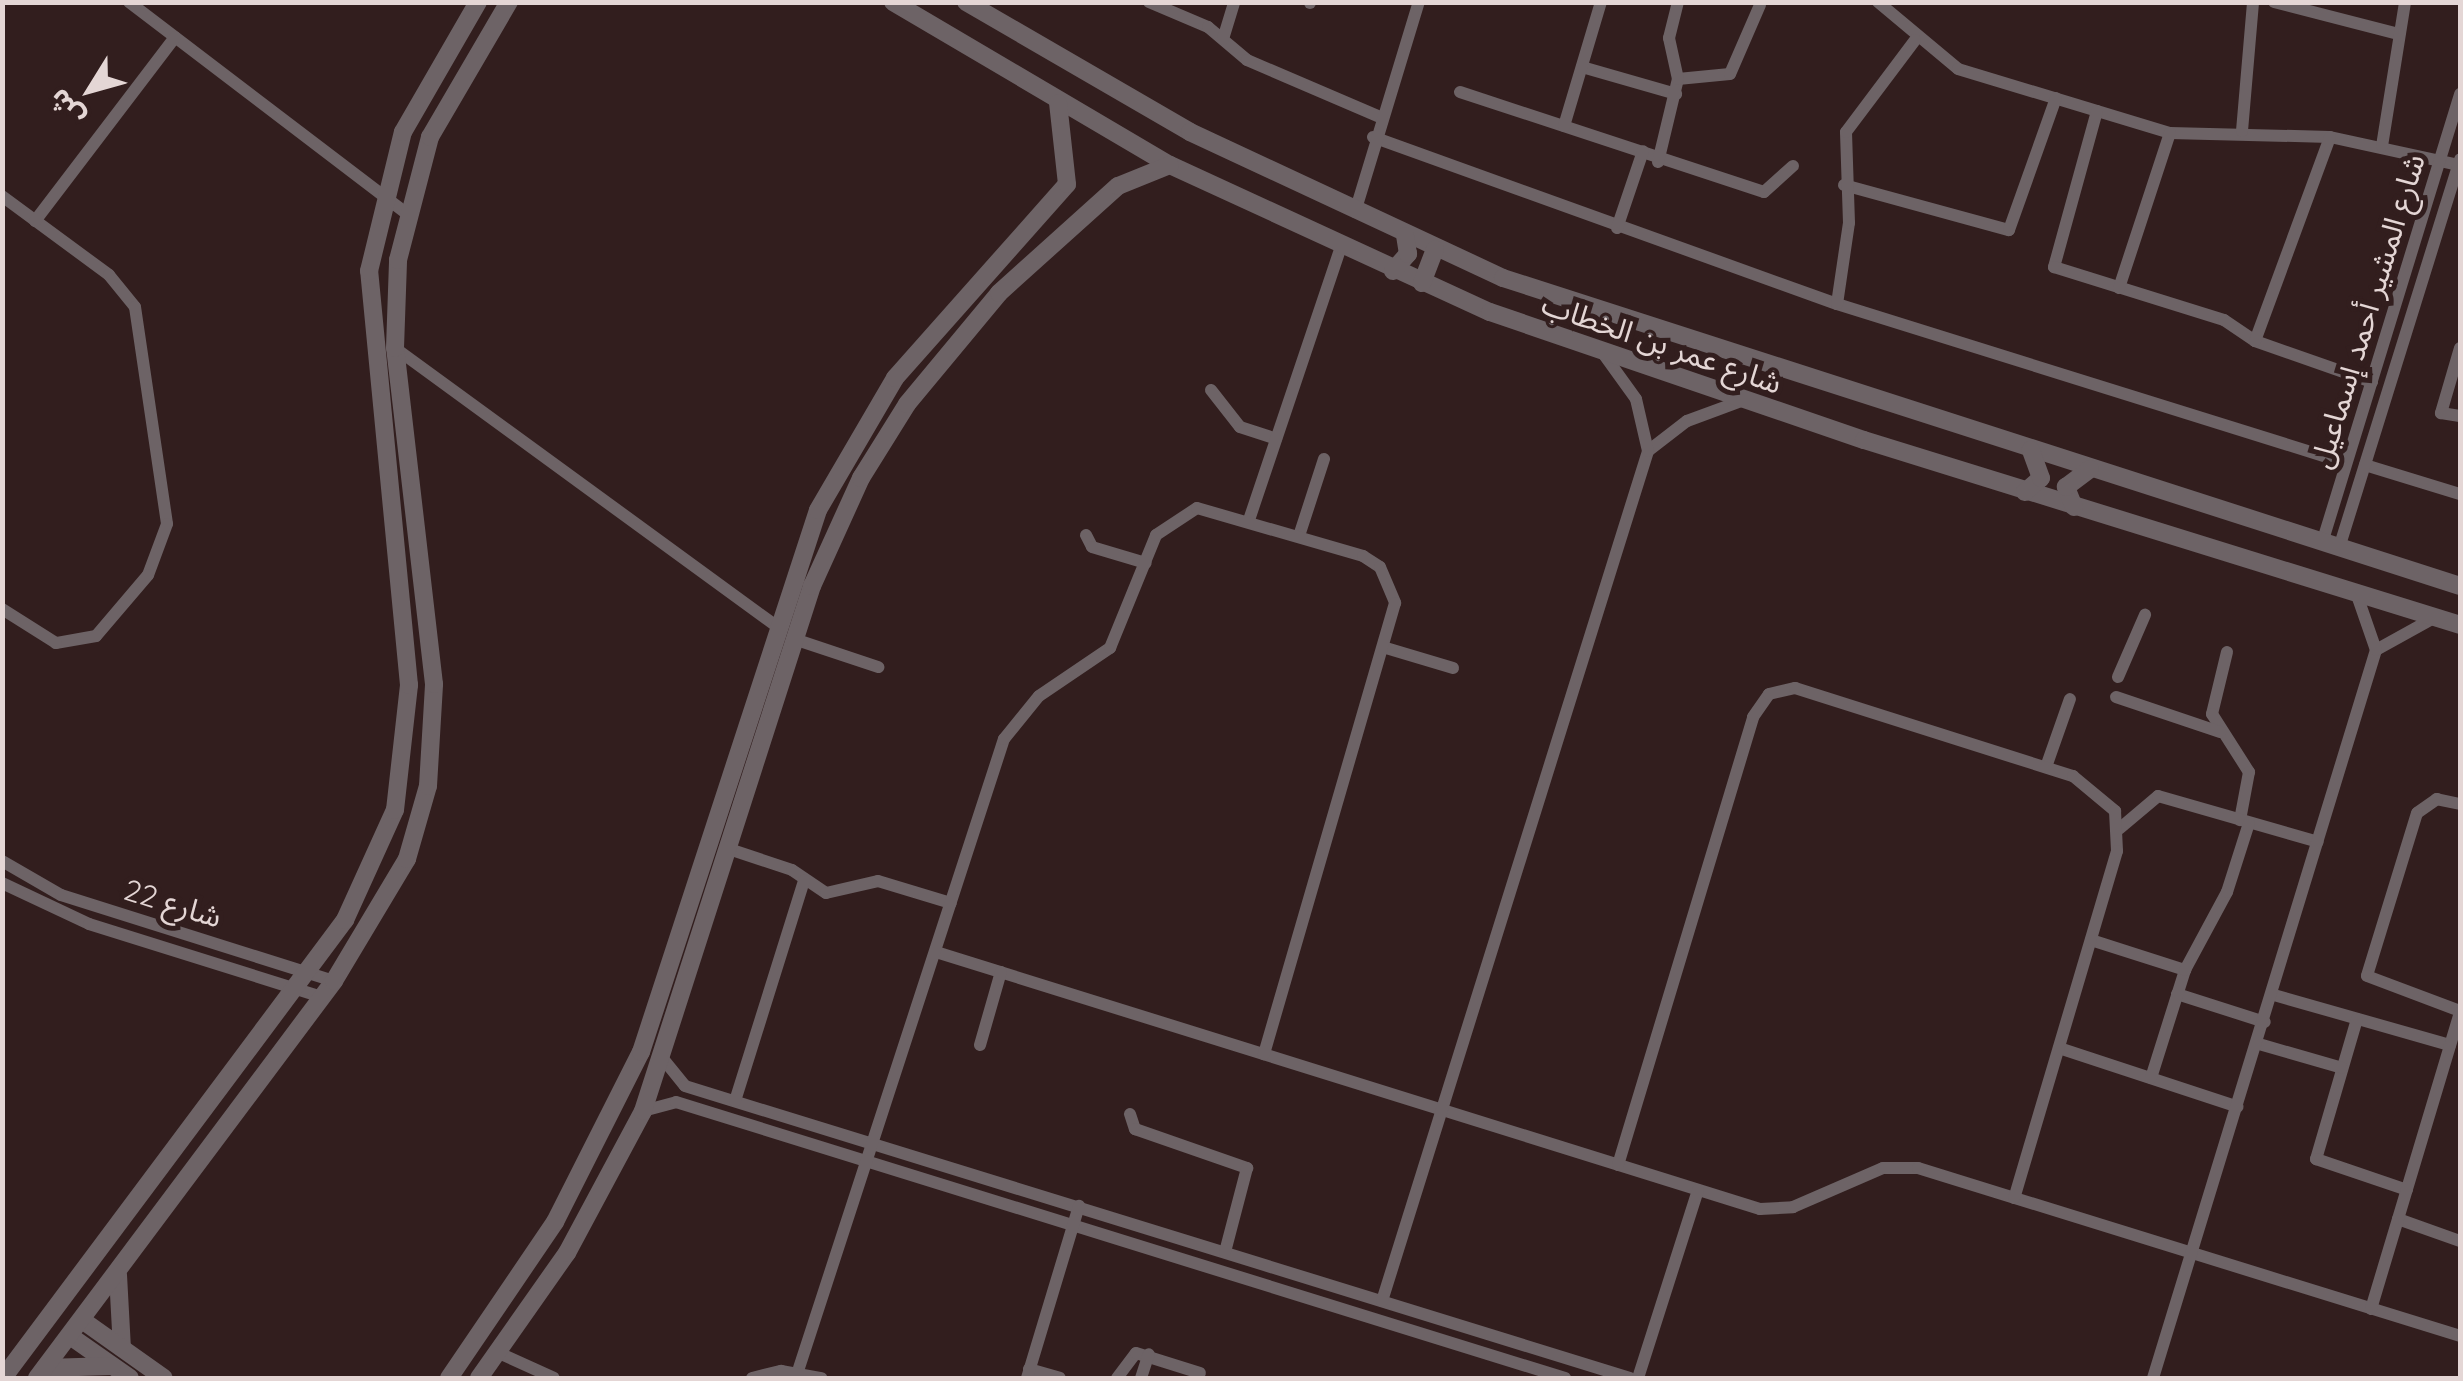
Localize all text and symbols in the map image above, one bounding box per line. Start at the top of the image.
north arrow [40,40,140,140]
text: ش [40,82,91,134]
street label: شارع المشير أحمد إسماعيل [2302,150,2432,472]
street label: شارع عمر بن الخطاب [1537,285,1787,401]
street label: شارع 22 [120,871,226,935]

